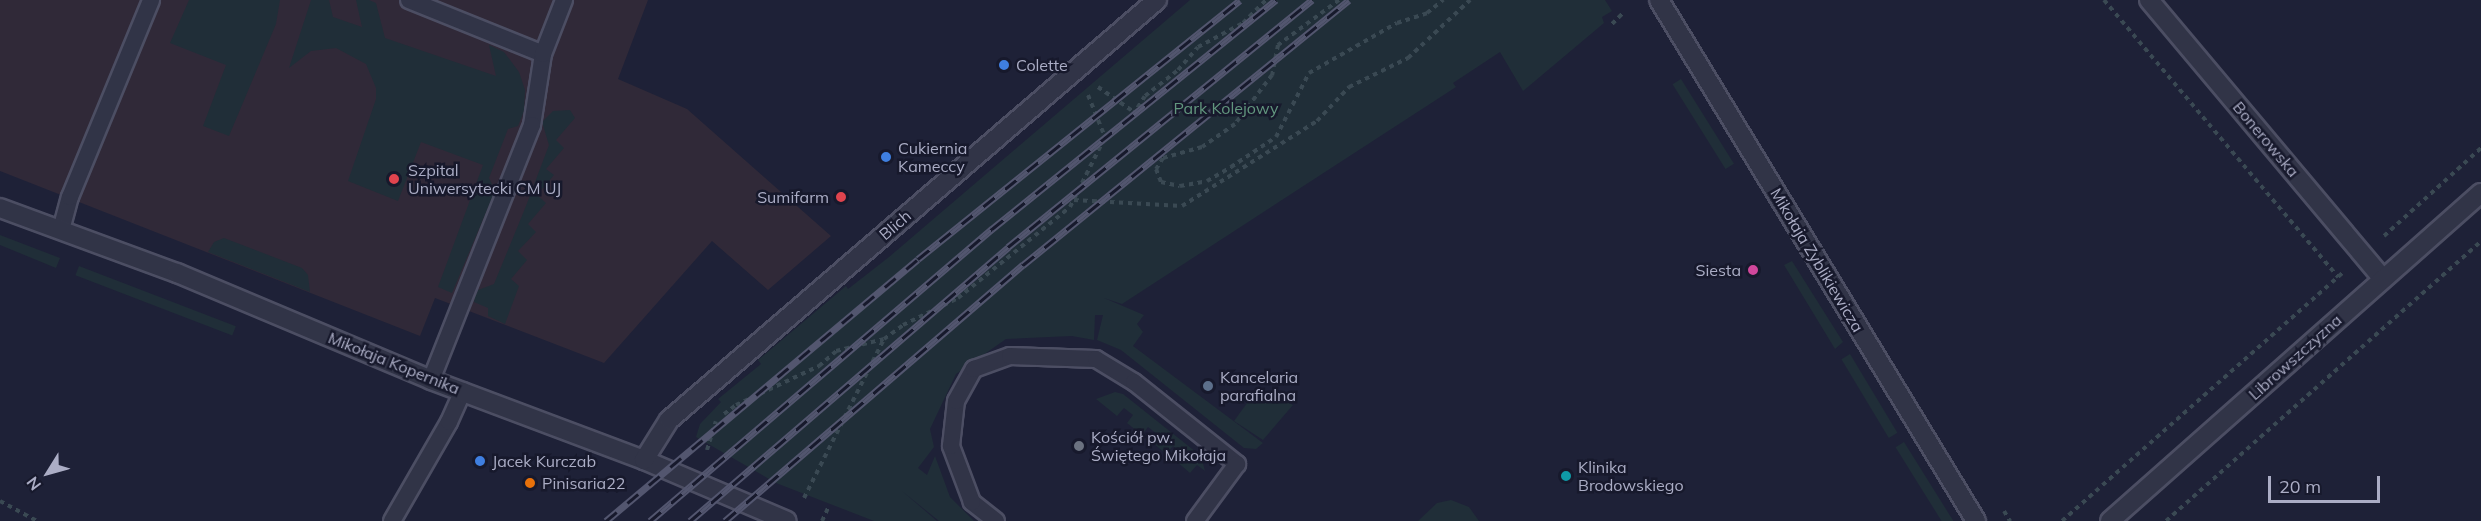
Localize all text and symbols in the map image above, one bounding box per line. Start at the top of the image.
place label: Colette [1016,55,1068,75]
marker: Colette [997,58,1011,72]
street label: Bonerowska [2229,97,2303,181]
park label: Park Kolejowy [1174,98,1278,118]
place label: Cukiernia Kameccy [898,138,967,176]
marker: Cukiernia Kameccy [879,150,893,164]
place label: Szpital Uniwersytecki CM UJ [408,160,561,198]
marker: Szpital Uniwersytecki CM UJ [385,170,403,188]
street label: Mikołaja Zyblikiewicza [1766,185,1868,335]
place label: Sumifarm [757,187,829,207]
marker: Sumifarm [834,190,848,204]
street label: Blich [875,206,915,244]
place label: Siesta [1695,260,1741,280]
marker: Siesta [1746,263,1760,277]
street label: Librowszczyzna [2245,310,2345,404]
street label: Mikołaja Kopernika [326,328,462,398]
place label: Kancelaria parafialna [1220,367,1298,405]
marker: Kancelaria parafialna [1201,379,1215,393]
place label: Kościół pw. Świętego Mikołaja [1091,427,1226,465]
marker: Kościół pw. Świętego Mikołaja [1072,439,1086,453]
north arrow [18,443,78,503]
place label: Jacek Kurczab [492,451,596,471]
marker: Jacek Kurczab [473,454,487,468]
place label: Klinika Brodowskiego [1578,457,1684,495]
scale bar [2271,464,2384,502]
marker: Klinika Brodowskiego [1559,469,1573,483]
text: N [22,473,45,495]
place label: Pinisaria22 [542,473,625,493]
text: 20 m [2279,475,2321,498]
marker: Pinisaria22 [523,476,537,490]

